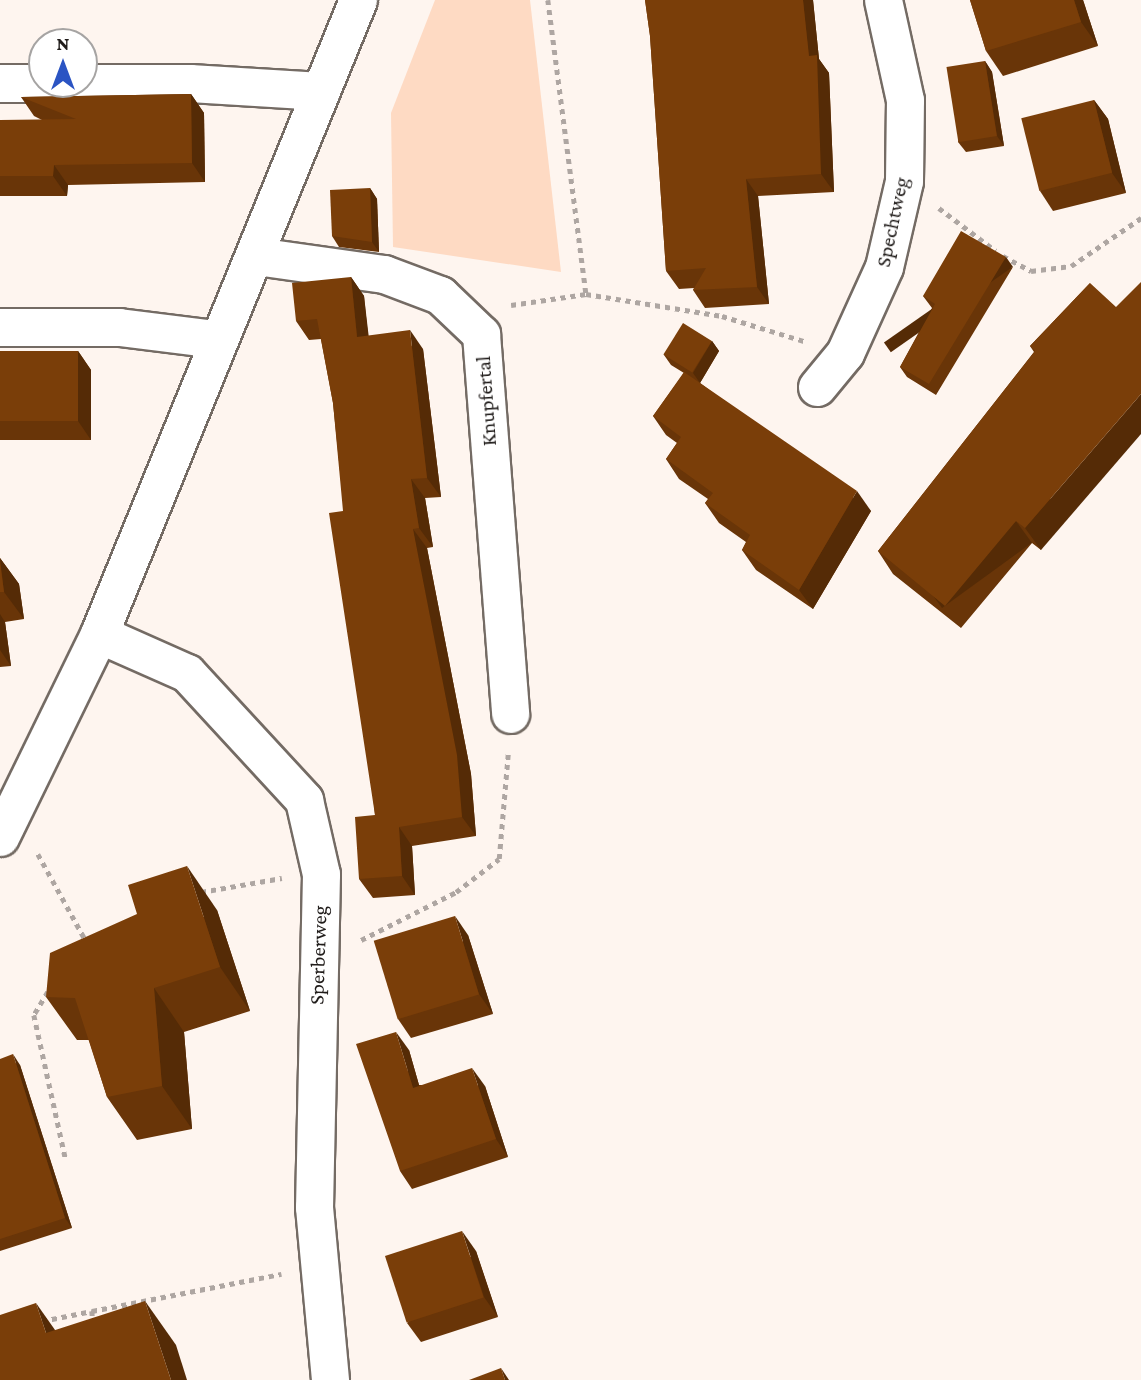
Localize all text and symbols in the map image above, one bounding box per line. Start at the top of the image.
north arrow [28,28,98,98]
text: N [57,33,69,54]
street label: Spechtweg [870,175,914,269]
street label: Knupfertal [470,355,502,447]
street label: Sperberweg [304,905,332,1005]

